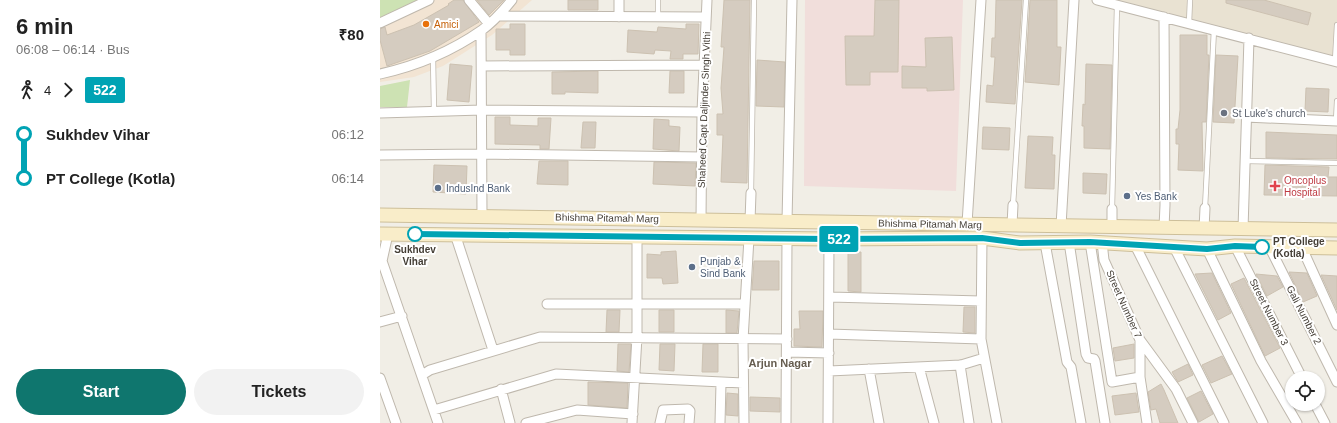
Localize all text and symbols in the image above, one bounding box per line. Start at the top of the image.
text: 6 min [16,14,73,39]
marker: Amici [421,19,431,29]
place label: Amici [434,19,458,30]
text: ₹80 [339,26,364,43]
street label: Shaheed Capt Daljinder Singh Vithi [696,32,712,188]
text: 06:08 – 06:14 · Bus [16,42,129,57]
icon: walk [16,79,38,101]
icon: forward [57,79,79,101]
text: 522 [93,82,117,98]
text: 4 [44,83,51,98]
marker: St Luke's church [1219,108,1229,118]
place label: St Luke's church [1232,108,1306,119]
text: Sukhdev Vihar [46,126,150,143]
text: 06:12 [331,127,364,142]
text: PT College (Kotla) [46,170,175,187]
text: 06:14 [331,171,364,186]
place label: Oncoplus Hospital [1284,175,1326,198]
marker: Oncoplus Hospital [1269,180,1281,192]
marker: IndusInd Bank [433,183,443,193]
place label: IndusInd Bank [446,183,511,194]
marker: Yes Bank [1122,191,1132,201]
place label: Yes Bank [1135,191,1178,202]
street label: Bhishma Pitamah Marg [555,212,659,224]
street label: Bhishma Pitamah Marg [878,218,982,230]
marker: Sukhdev Vihar [407,226,423,242]
line badge: 522 [816,226,862,252]
text: 522 [827,231,851,247]
place label: PT College (Kotla) [1273,236,1325,259]
marker: PT College (Kotla) [1254,239,1270,255]
place label: Sukhdev Vihar [394,244,436,267]
place label: Punjab & Sind Bank [700,256,747,279]
marker: Punjab & Sind Bank [687,262,697,272]
street label: Street Number 7 [1104,268,1144,340]
street label: Street Number 3 [1247,277,1291,348]
street label: Gali Number 2 [1284,284,1324,347]
district label: Arjun Nagar [749,357,812,369]
button: Start [16,369,186,415]
button: Tickets [194,369,364,415]
map controls [1285,371,1325,411]
button: locate [1285,371,1325,411]

